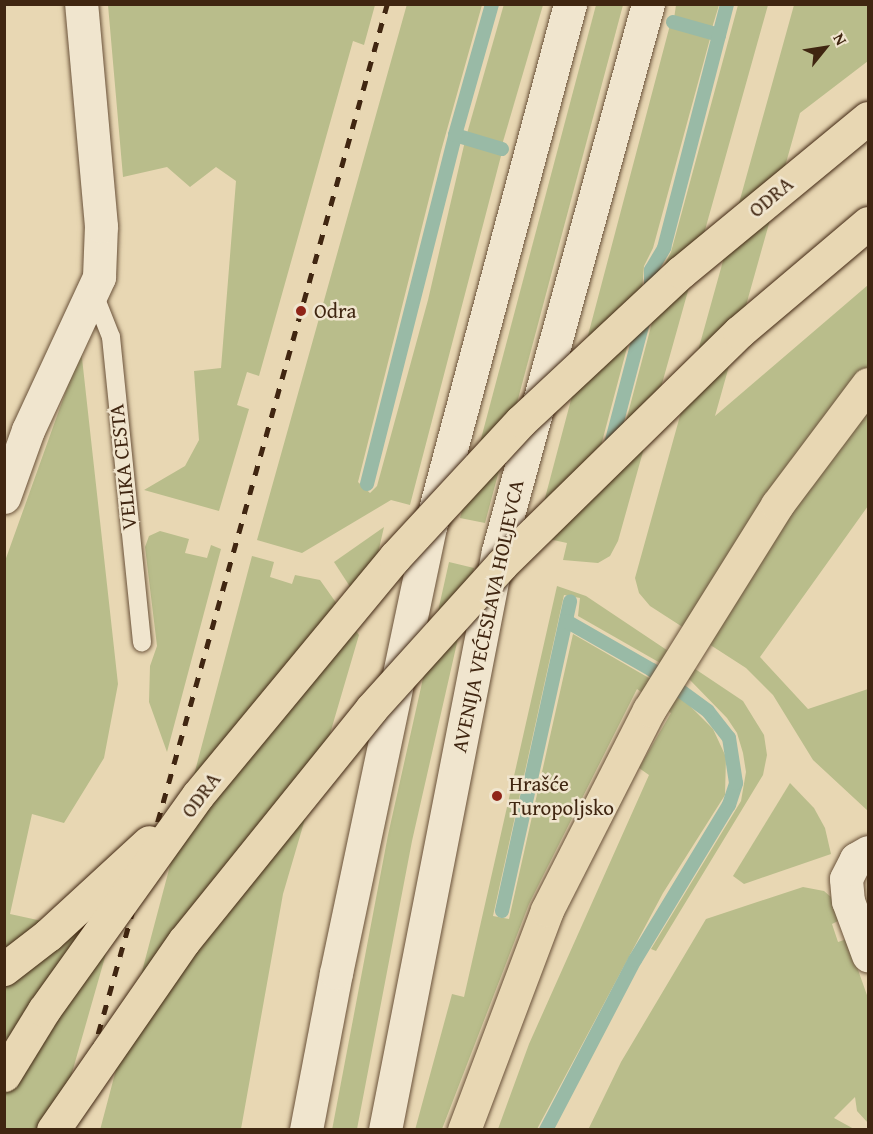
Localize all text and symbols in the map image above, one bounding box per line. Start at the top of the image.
north arrow [795,18,855,78]
text: N [828,28,854,50]
street label: ODRA [744,171,798,223]
place label: Odra [314,298,356,324]
marker: Odra [292,302,310,320]
street label: VELIKA CESTA [104,403,142,531]
street label: AVENIJA VEĆESLAVA HOLJEVCA [447,477,529,755]
street label: ODRA [176,767,226,823]
place label: Hrašće Turopoljsko [509,771,614,821]
marker: Hrašće Turopoljsko [490,789,504,803]

